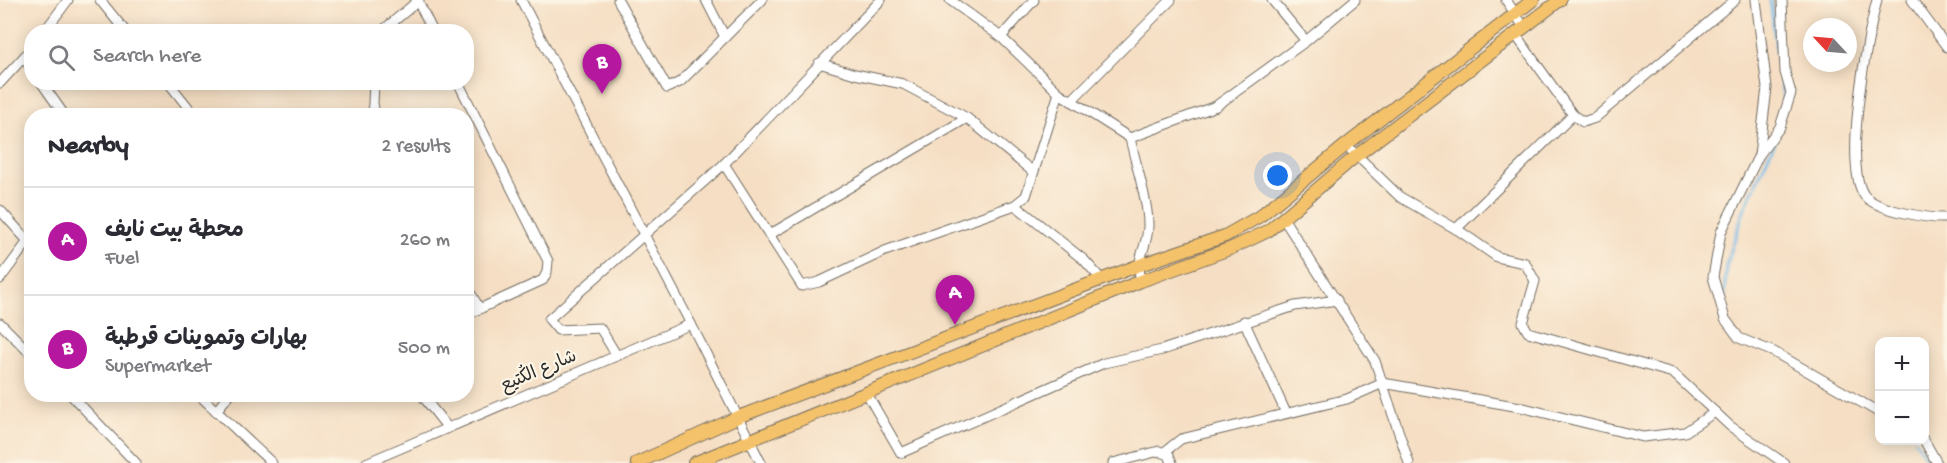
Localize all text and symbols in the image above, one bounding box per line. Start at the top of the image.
north arrow [1803,18,1857,72]
search box [24,24,474,90]
icon: search [45,41,78,74]
text: Search here [93,44,201,70]
pin: B [582,44,622,94]
text: Nearby [48,132,129,163]
text: 2 results [381,136,450,159]
your location [1263,161,1292,190]
text: محطة بيت نايف [105,219,244,245]
text: A [62,230,73,253]
text: 260 m [400,230,450,253]
text: Fuel [105,248,139,271]
pin: A [936,276,974,325]
text: بهارات وتموينات قرطبة [105,327,307,353]
map controls [1875,337,1929,445]
button: + [1875,337,1929,391]
text: B [62,338,73,361]
text: 500 m [398,338,450,361]
street label: شارع الكُتيع [496,342,580,397]
text: Supermarket [105,356,211,379]
button: − [1875,391,1929,445]

